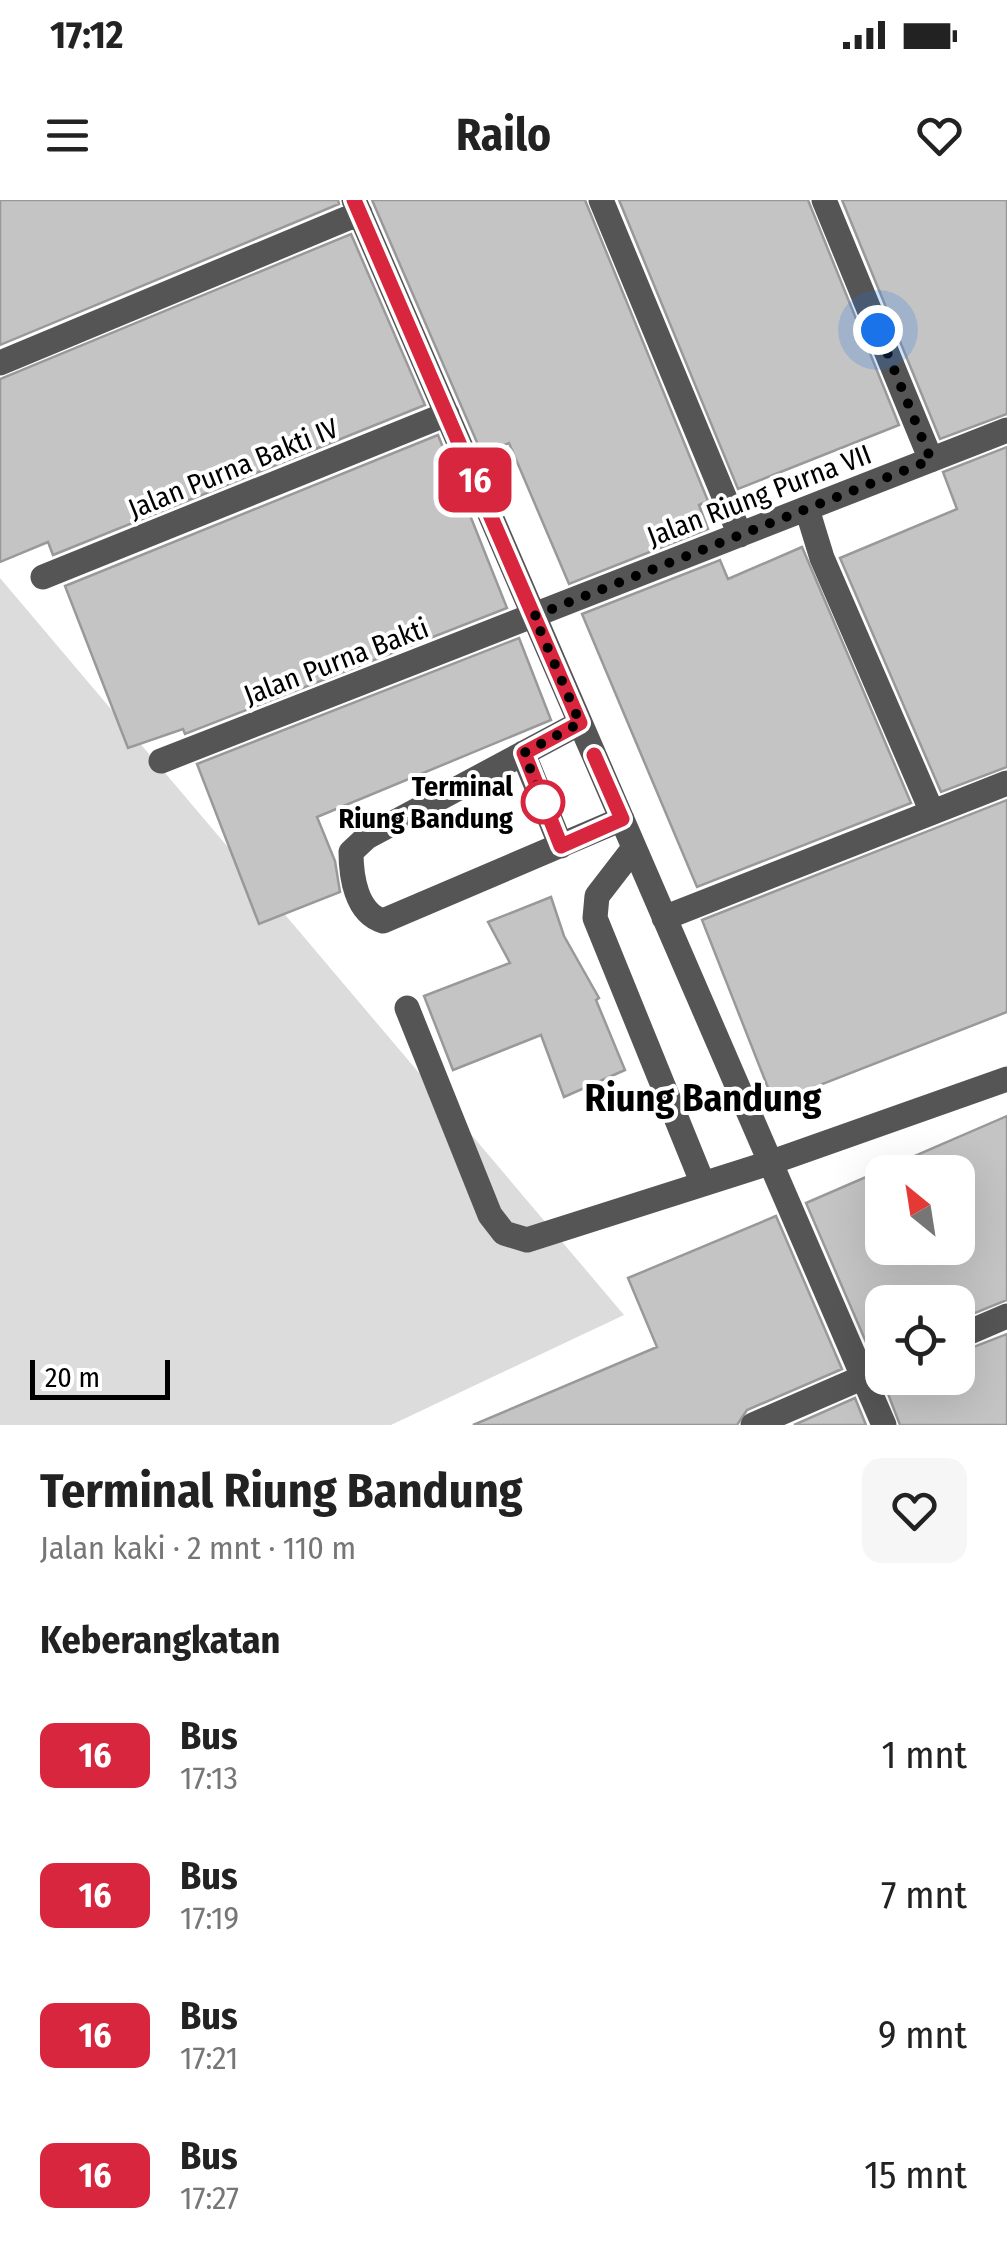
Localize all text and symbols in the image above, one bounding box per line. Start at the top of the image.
text: 17:12 [50,12,123,58]
icon: menu [40,108,95,163]
text: Railo [456,108,551,162]
icon: heart [912,108,967,163]
your location [853,305,903,355]
street label: Jalan Purna Bakti IV [123,411,344,526]
street label: Jalan Riung Purna VII [643,438,876,553]
line badge: 16 [430,448,520,512]
text: 16 [458,459,492,501]
street label: Jalan Purna Bakti [239,611,433,712]
place label: Terminal Riung Bandung [338,770,513,835]
marker: Terminal Riung Bandung [522,781,564,823]
district label: Riung Bandung [585,1075,822,1121]
north arrow [865,1155,975,1265]
map controls [865,1155,975,1395]
button: locate [865,1285,975,1395]
scale bar [30,1355,170,1400]
text: 20 m [45,1361,100,1394]
button: heart [862,1458,967,1563]
text: Terminal Riung Bandung [40,1462,523,1520]
text: Jalan kaki · 2 mnt · 110 m [40,1529,356,1567]
text: Keberangkatan [40,1617,281,1663]
text: Bus [180,1713,238,1759]
text: 1 mnt [882,1732,967,1778]
text: 16 [78,1734,112,1776]
text: 17:13 [180,1759,238,1797]
text: Bus [180,1853,238,1899]
text: 7 mnt [881,1872,967,1918]
text: 16 [78,1874,112,1916]
text: 17:19 [180,1899,239,1937]
text: Bus [180,1993,238,2039]
text: 9 mnt [878,2012,967,2058]
text: 16 [78,2014,112,2056]
text: 17:21 [180,2039,238,2077]
text: Bus [180,2133,238,2179]
text: 15 mnt [864,2152,967,2198]
text: 16 [78,2154,112,2196]
text: 17:27 [180,2179,239,2217]

